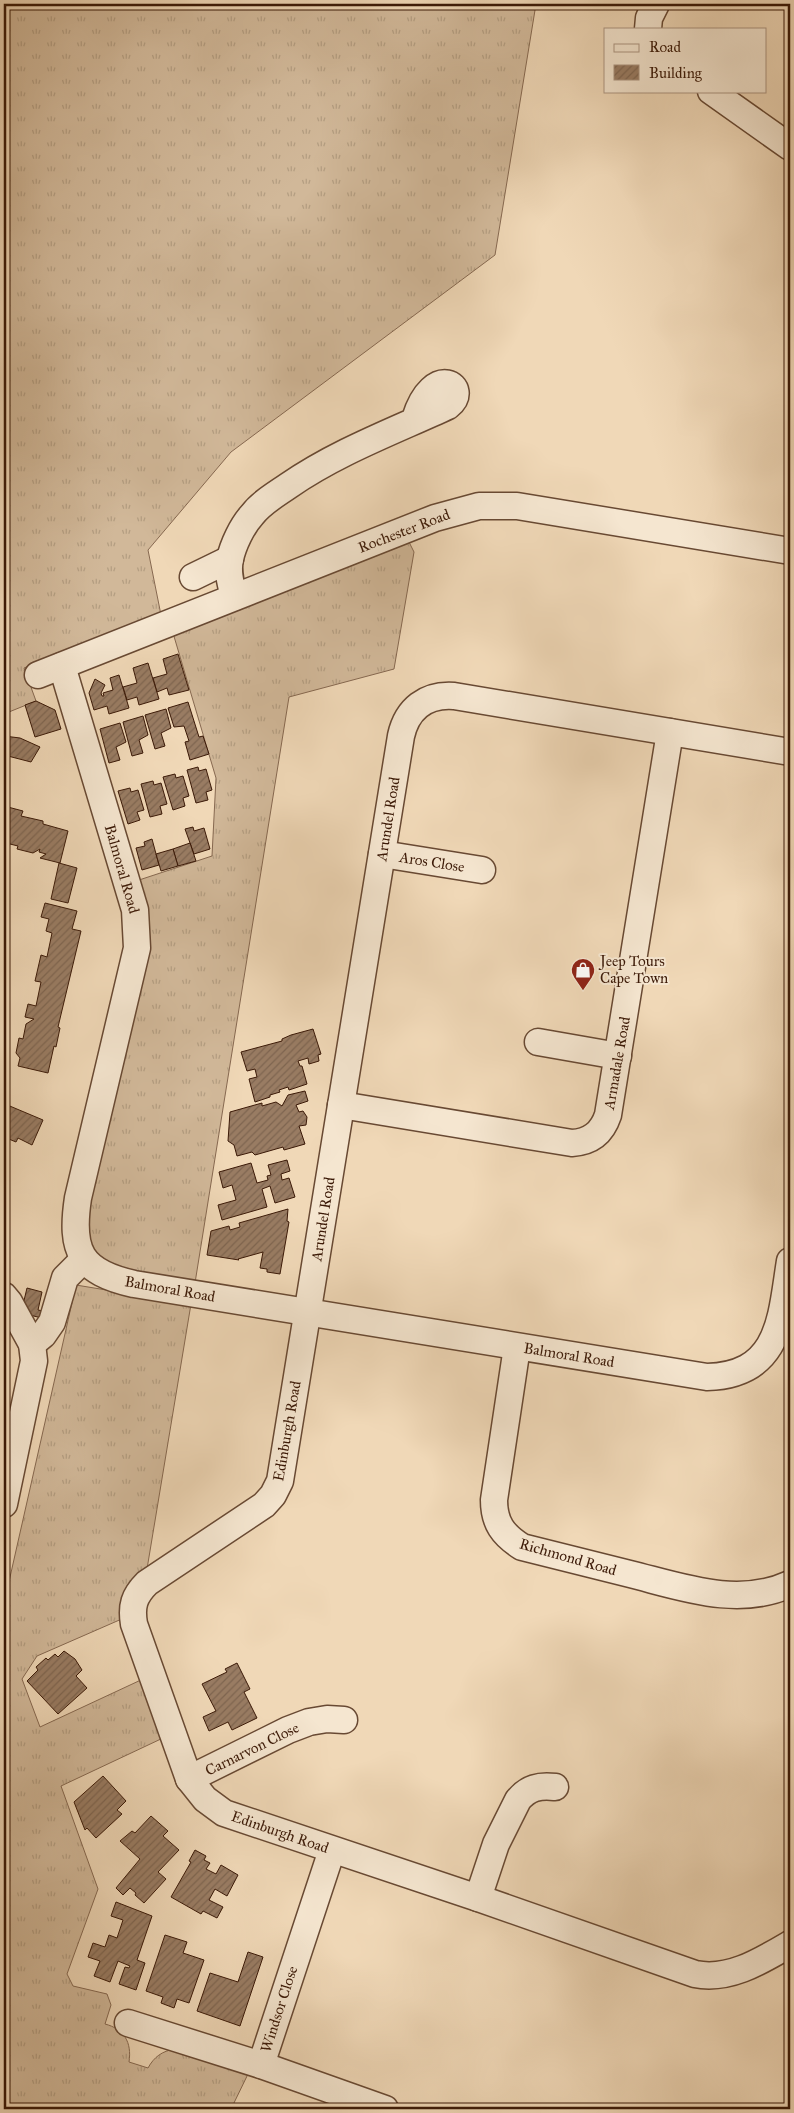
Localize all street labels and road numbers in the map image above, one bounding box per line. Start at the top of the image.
street label: Rochester Road [356,505,453,557]
street label: Arundel Road [372,775,404,863]
street label: Balmoral Road [101,822,143,916]
street label: Aros Close [397,848,466,876]
street label: Armadale Road [600,1015,634,1112]
street label: Arundel Road [307,1175,339,1263]
street label: Balmoral Road [123,1272,217,1306]
street label: Balmoral Road [522,1339,616,1371]
street label: Edinburgh Road [269,1379,305,1483]
street label: Richmond Road [517,1535,619,1580]
street label: Carnarvon Close [202,1719,302,1779]
street label: Edinburgh Road [229,1807,332,1857]
street label: Windsor Close [257,1964,301,2054]

